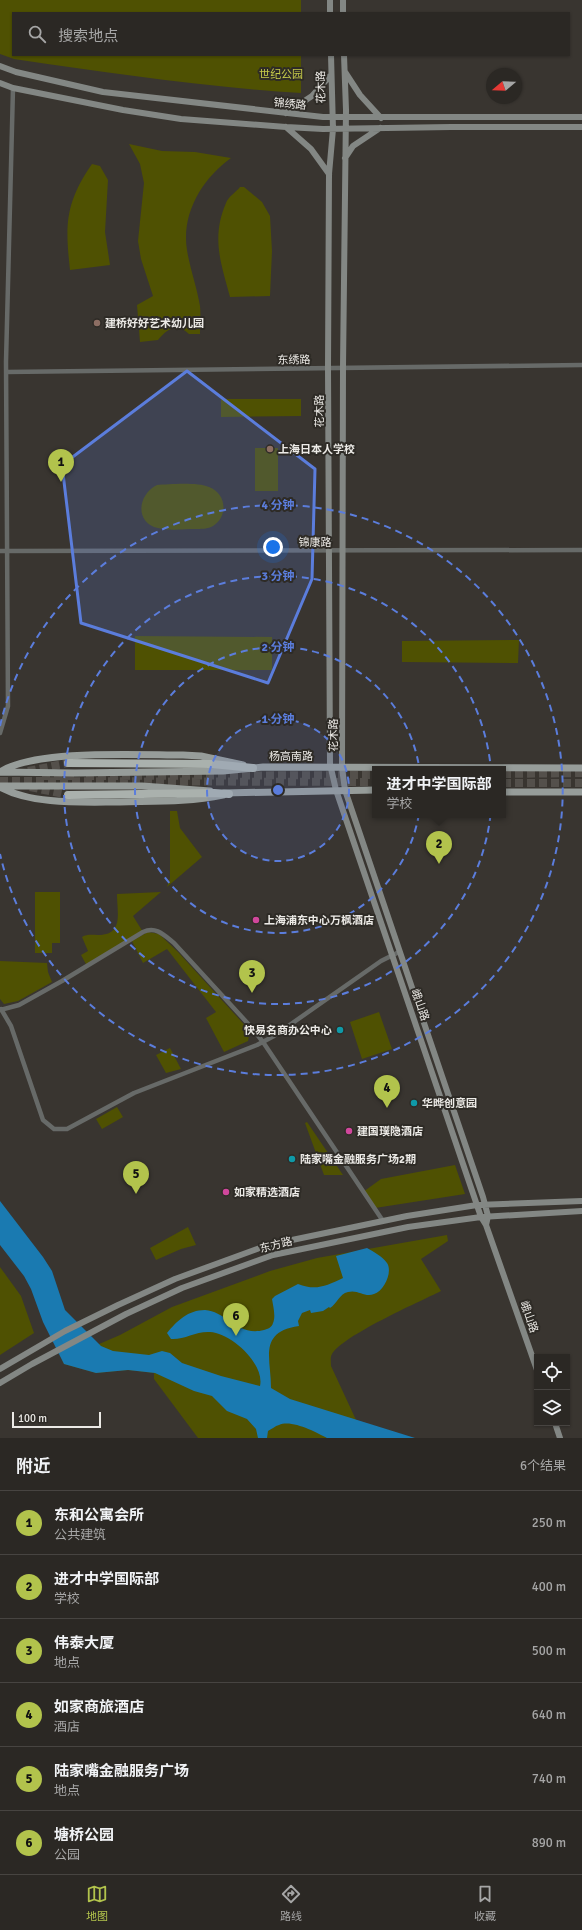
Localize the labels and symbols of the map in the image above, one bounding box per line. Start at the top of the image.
park label: 世纪公园 [259,68,303,81]
north arrow [486,68,522,104]
street label: 花木路 [314,70,328,104]
street label: 锦绣路 [273,96,307,112]
place label: 建桥好好艺术幼儿园 [105,317,204,330]
marker: 建桥好好艺术幼儿园 [92,318,102,328]
street label: 东绣路 [277,353,311,367]
street label: 花木路 [313,395,326,428]
place label: 上海日本人学校 [278,443,355,456]
marker: 上海日本人学校 [265,444,275,454]
pin: 1 [48,449,74,482]
text: 4 分钟 [261,498,295,513]
street label: 锦康路 [299,536,332,549]
your location [263,537,283,557]
text: 3 分钟 [261,569,295,584]
text: 2 分钟 [261,640,295,655]
text: 1 分钟 [261,712,295,727]
street label: 花木路 [327,719,340,752]
street label: 杨高南路 [269,750,313,763]
centre of rings [271,783,285,797]
pin: 2 [426,831,452,864]
place label: 上海浦东中心万枫酒店 [264,914,374,927]
marker: 上海浦东中心万枫酒店 [251,915,261,925]
pin: 3 [239,960,265,993]
street label: 峨山路 [408,987,432,1023]
place label: 快易名商办公中心 [244,1024,332,1037]
marker: 快易名商办公中心 [335,1025,345,1035]
pin: 4 [374,1075,400,1108]
place label: 华晔创意园 [422,1097,477,1110]
marker: 华晔创意园 [409,1098,419,1108]
place label: 建国璞隐酒店 [357,1125,423,1138]
marker: 建国璞隐酒店 [344,1126,354,1136]
place label: 陆家嘴金融服务广场2期 [300,1153,416,1166]
marker: 陆家嘴金融服务广场2期 [287,1154,297,1164]
pin: 5 [123,1161,149,1194]
place label: 如家精选酒店 [234,1186,300,1199]
marker: 如家精选酒店 [221,1187,231,1197]
street label: 东方路 [258,1235,294,1255]
street label: 峨山路 [517,1299,541,1335]
pin: 6 [223,1303,249,1336]
scale bar [12,1410,101,1429]

